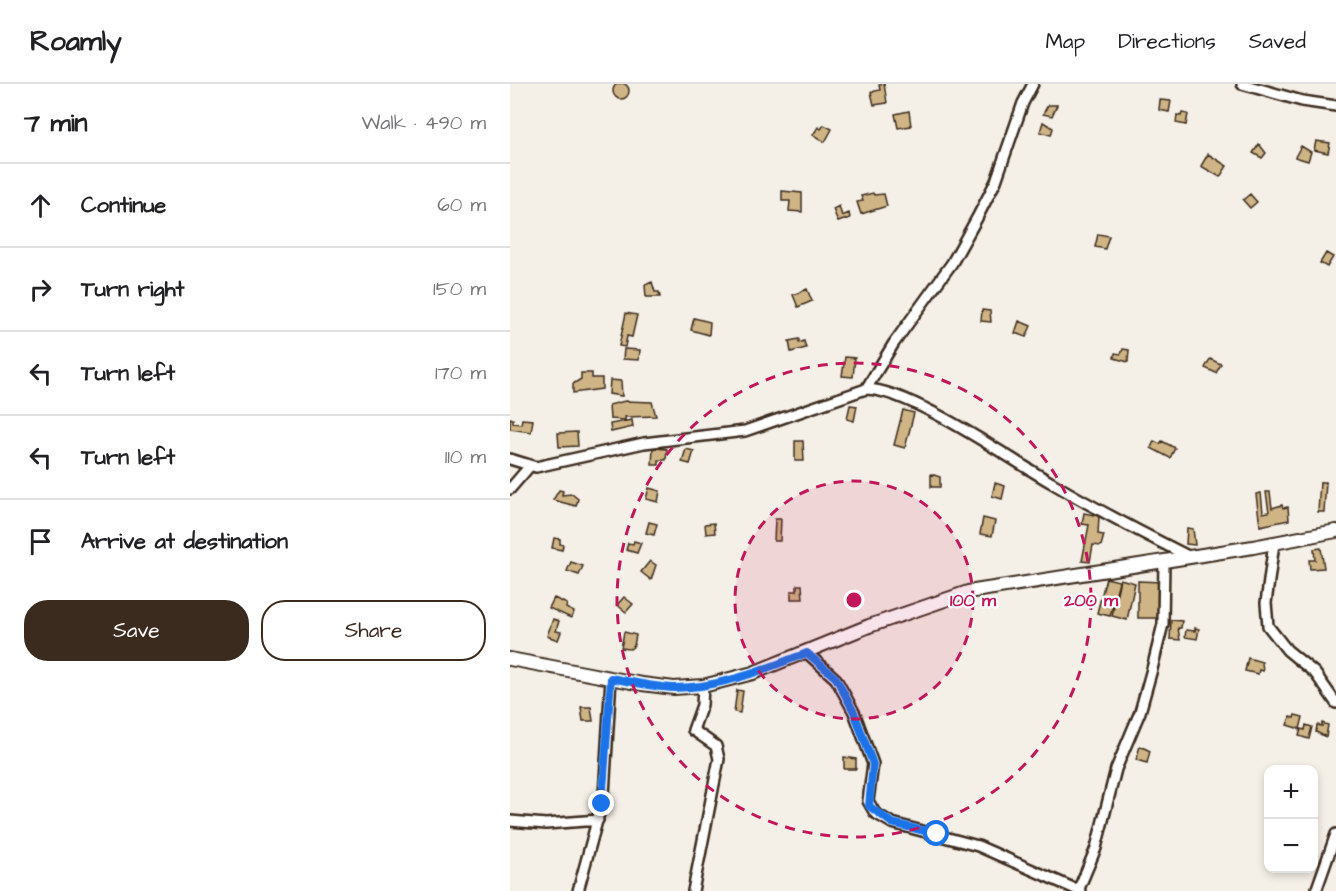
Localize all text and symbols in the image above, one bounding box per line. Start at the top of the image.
text: Roamly [30,22,122,61]
text: Map [1045,27,1085,56]
text: Directions [1118,27,1216,56]
text: Saved [1249,27,1306,56]
text: 7 min [24,105,88,141]
text: Walk · 490 m [362,109,486,137]
icon: ahead [24,189,57,222]
text: Continue [81,190,166,221]
text: 60 m [437,191,486,219]
icon: right [24,273,57,306]
text: Turn right [81,274,184,305]
text: 150 m [433,275,486,303]
icon: left [24,357,57,390]
text: Turn left [81,358,175,389]
text: 170 m [435,359,486,387]
icon: left [24,441,57,474]
text: Turn left [81,442,175,473]
text: 110 m [445,443,486,471]
icon: arrive [24,525,57,558]
text: Arrive at destination [81,526,288,557]
text: 100 m [950,588,997,613]
text: 200 m [1063,588,1119,613]
centre of rings [844,590,864,610]
button: Save [24,600,249,661]
button: Share [261,600,486,661]
map controls [1264,765,1318,873]
button: + [1264,765,1318,819]
route end [588,790,614,816]
button: − [1264,819,1318,873]
route start [923,820,949,846]

